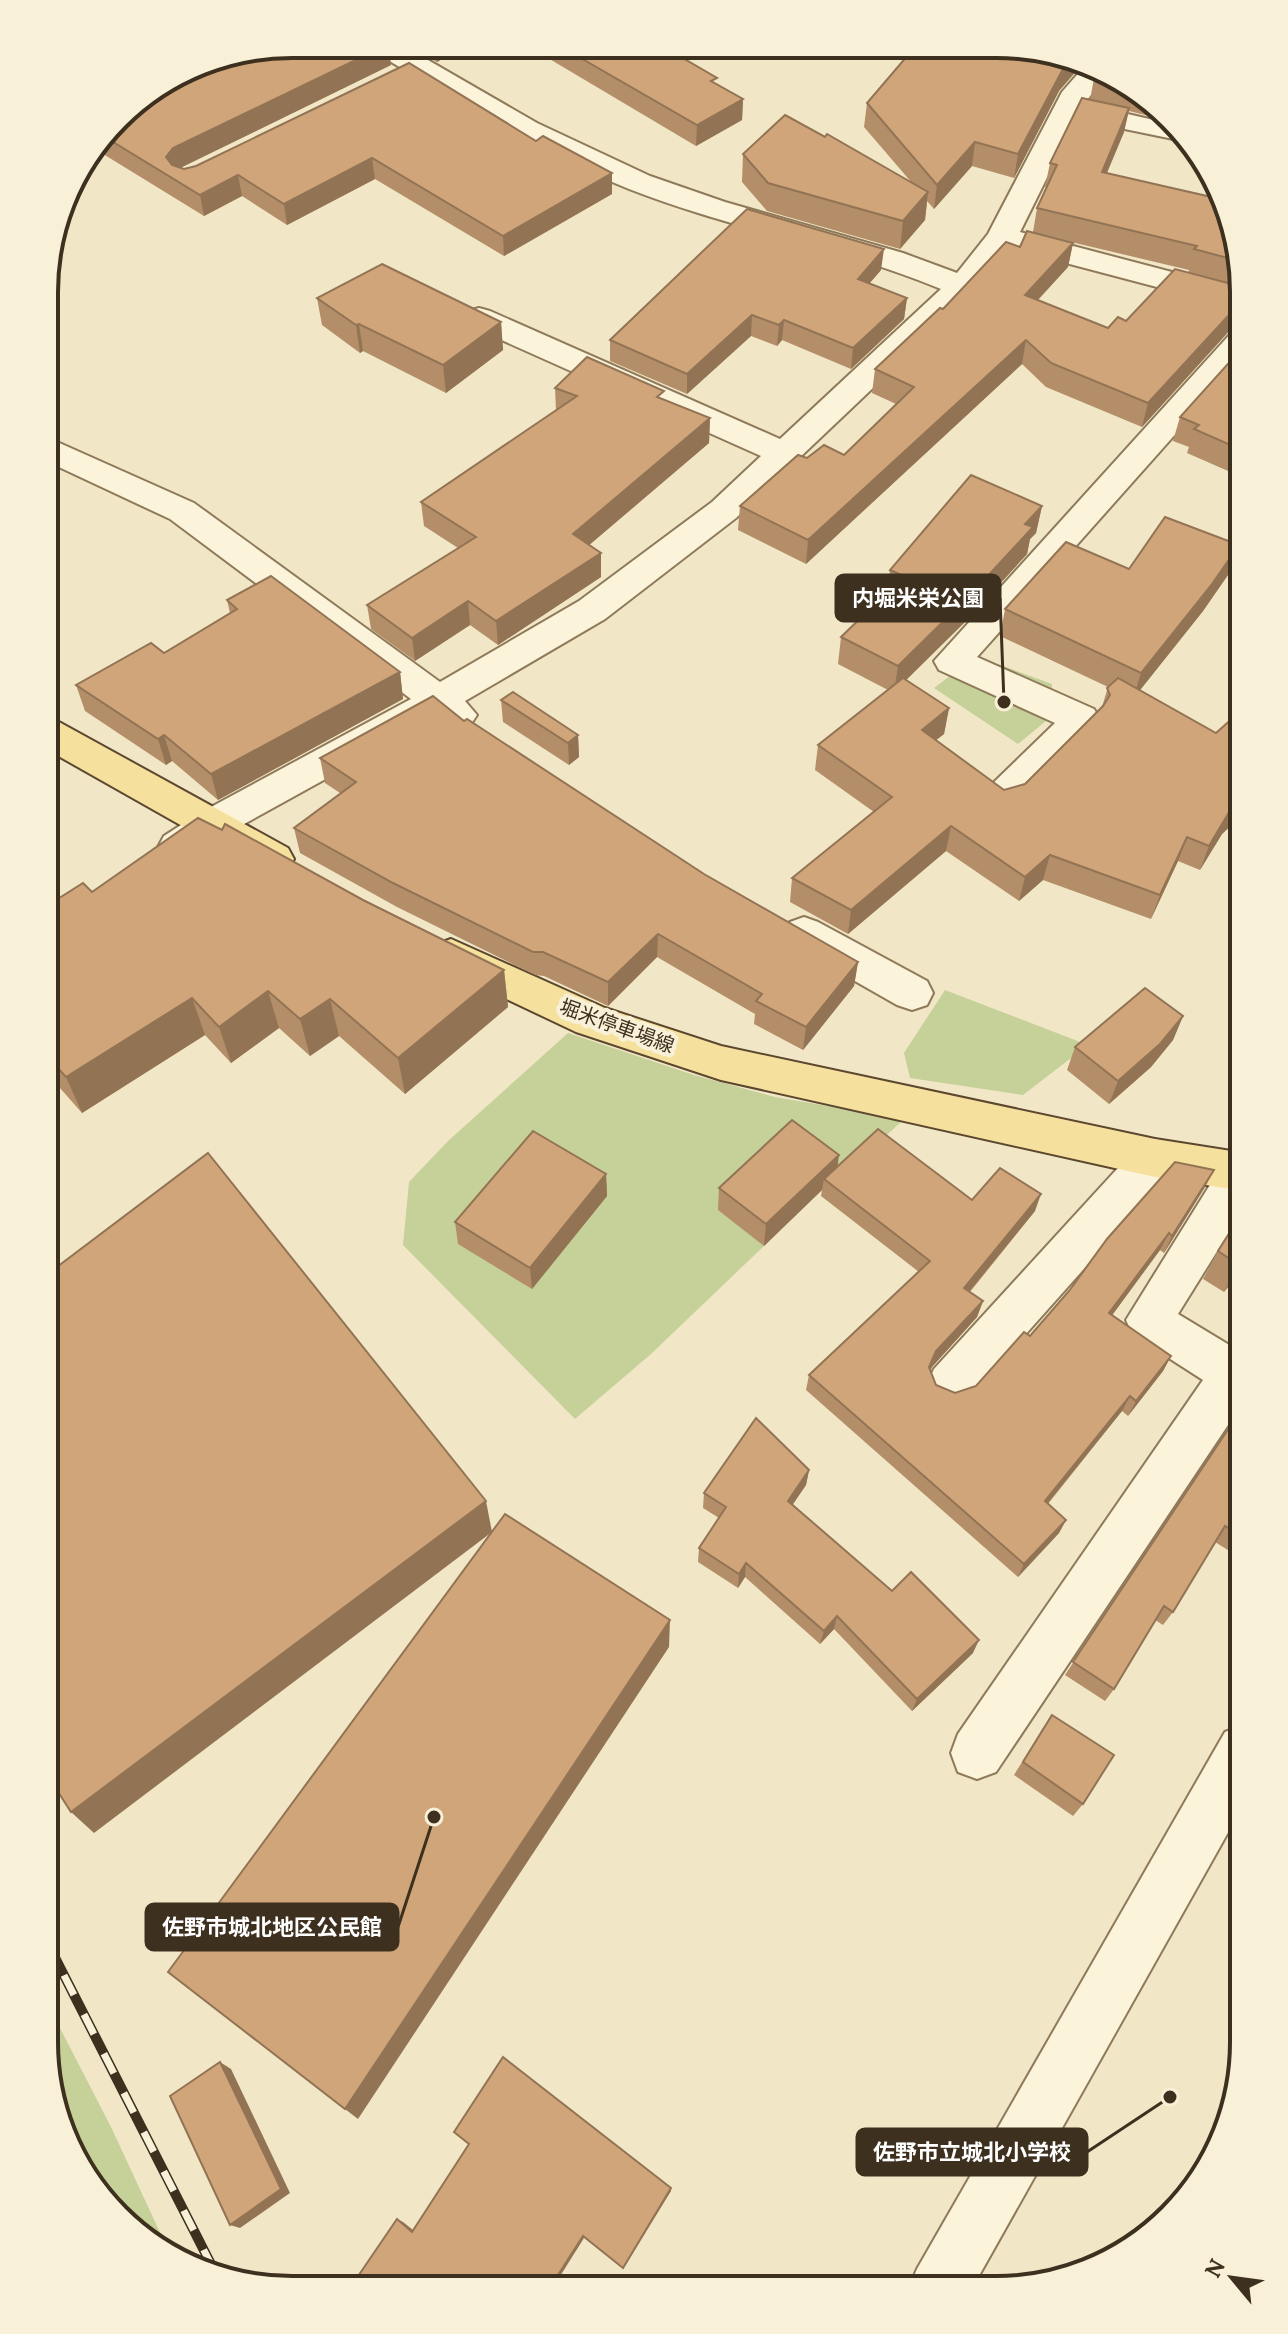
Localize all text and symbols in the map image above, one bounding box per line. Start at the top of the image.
callout: 内堀米栄公園 [836,575,1000,621]
text: 内堀米栄公園 [852,584,984,612]
street label: 堀米停車場線 [557,993,678,1058]
callout: 佐野市城北地区公民館 [146,1904,398,1950]
text: 佐野市城北地区公民館 [162,1913,382,1941]
callout: 佐野市立城北小学校 [857,2129,1087,2175]
text: 佐野市立城北小学校 [873,2138,1071,2166]
north arrow [1192,2238,1272,2318]
text: N [1198,2254,1231,2283]

